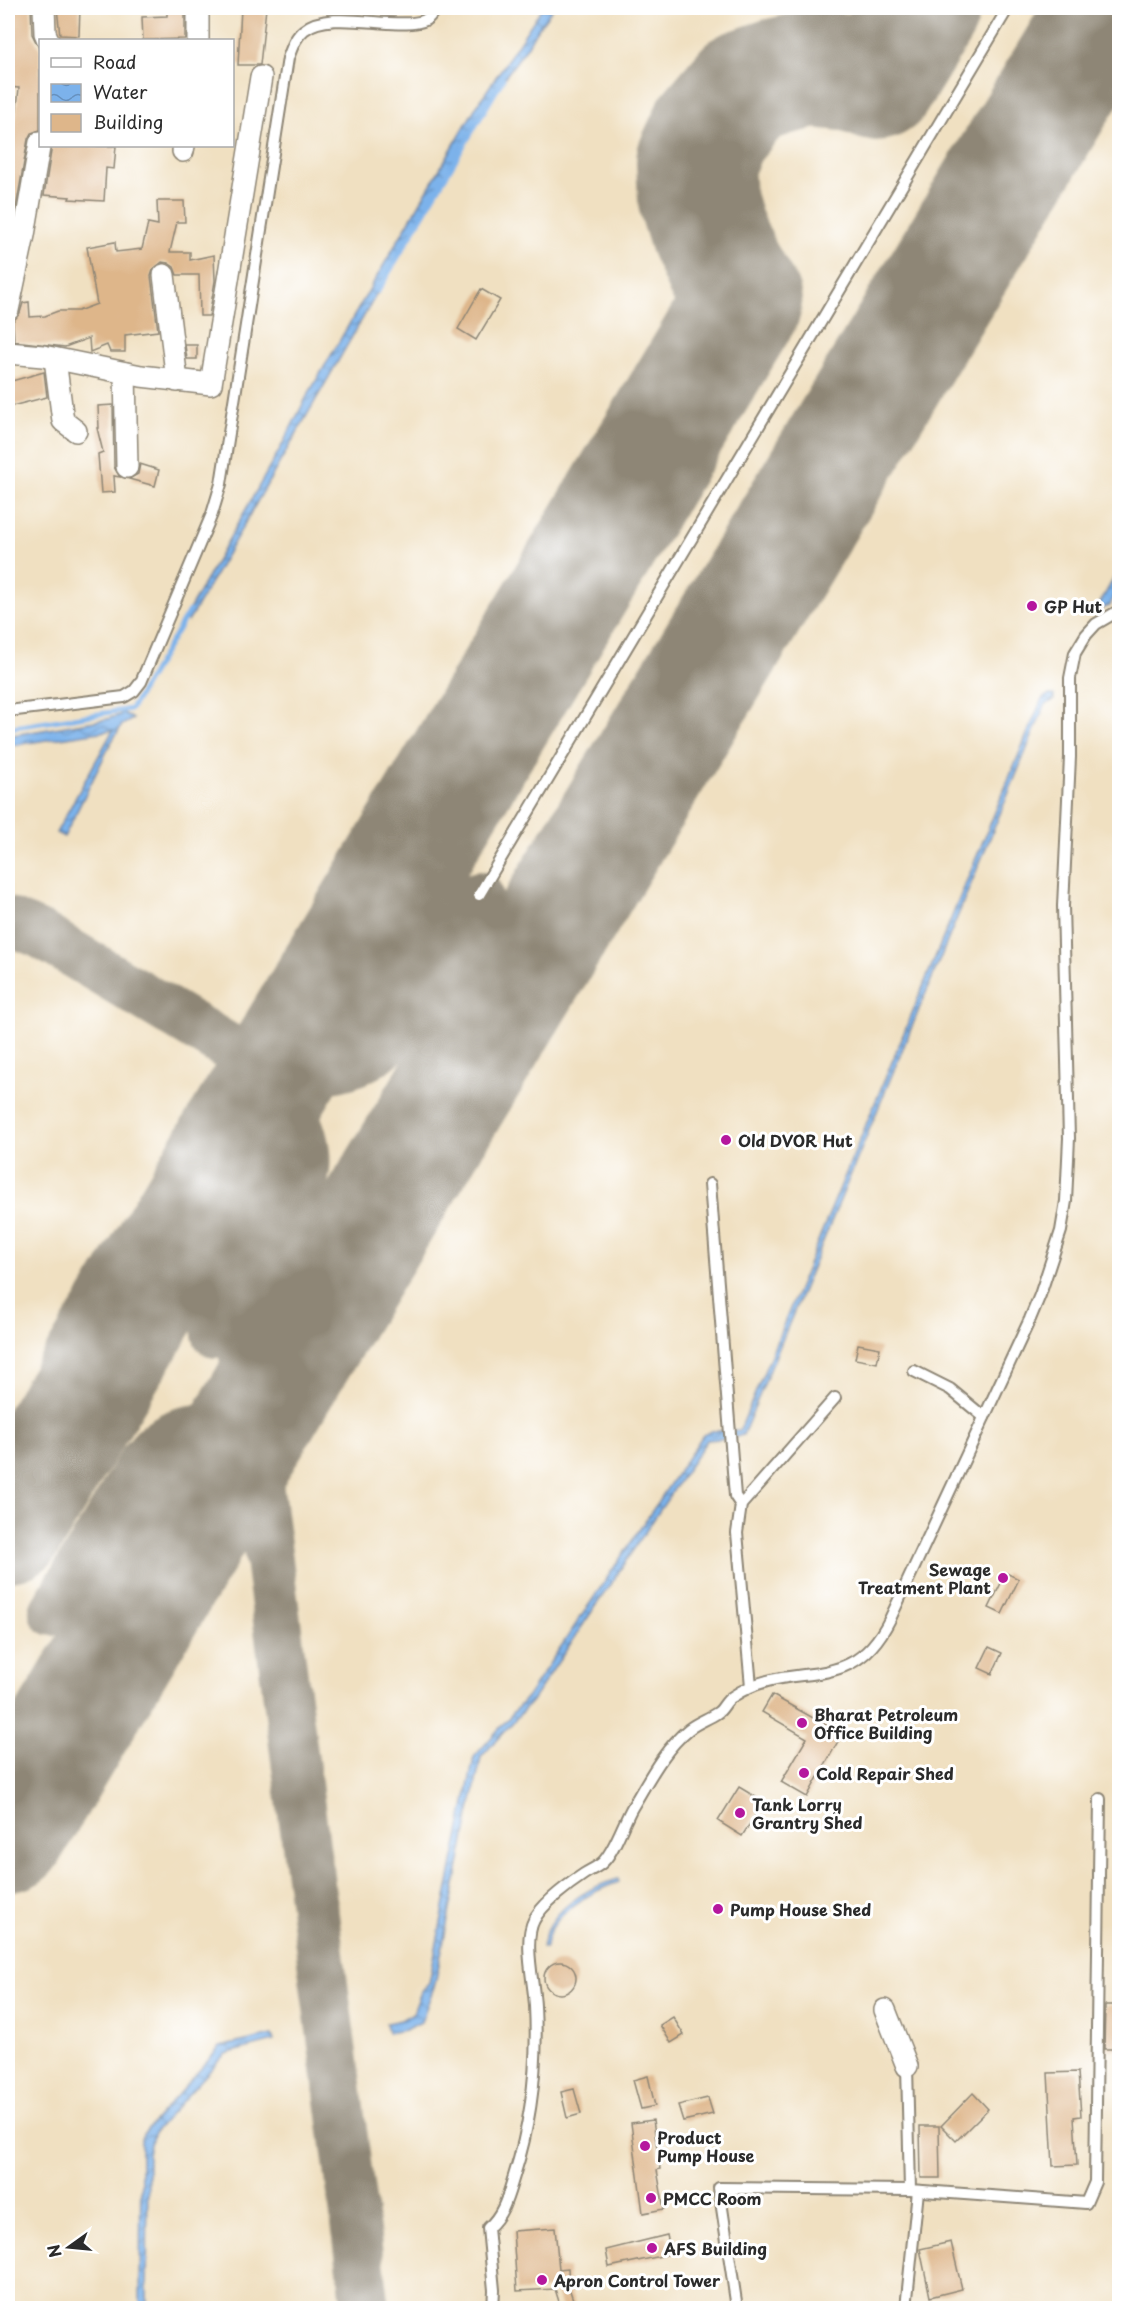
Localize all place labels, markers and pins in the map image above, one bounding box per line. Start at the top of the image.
place label: GP Hut [1044,594,1102,618]
marker: GP Hut [1025,599,1039,613]
place label: Old DVOR Hut [738,1128,853,1152]
marker: Old DVOR Hut [719,1133,733,1147]
place label: Sewage Treatment Plant [858,1557,991,1599]
marker: Sewage Treatment Plant [996,1571,1010,1585]
place label: Bharat Petroleum Office Building [814,1702,958,1744]
marker: Bharat Petroleum Office Building [795,1716,809,1730]
place label: Cold Repair Shed [816,1761,954,1785]
marker: Cold Repair Shed [797,1766,811,1780]
place label: Tank Lorry Grantry Shed [752,1792,862,1834]
marker: Tank Lorry Grantry Shed [733,1806,747,1820]
place label: Pump House Shed [730,1897,871,1921]
marker: Pump House Shed [711,1902,725,1916]
place label: Product Pump House [657,2125,755,2167]
marker: Product Pump House [638,2139,652,2153]
place label: PMCC Room [663,2186,762,2210]
marker: PMCC Room [644,2191,658,2205]
place label: AFS Building [663,2236,767,2260]
marker: AFS Building [645,2241,659,2255]
place label: Apron Control Tower [553,2268,721,2292]
marker: Apron Control Tower [535,2273,549,2287]

